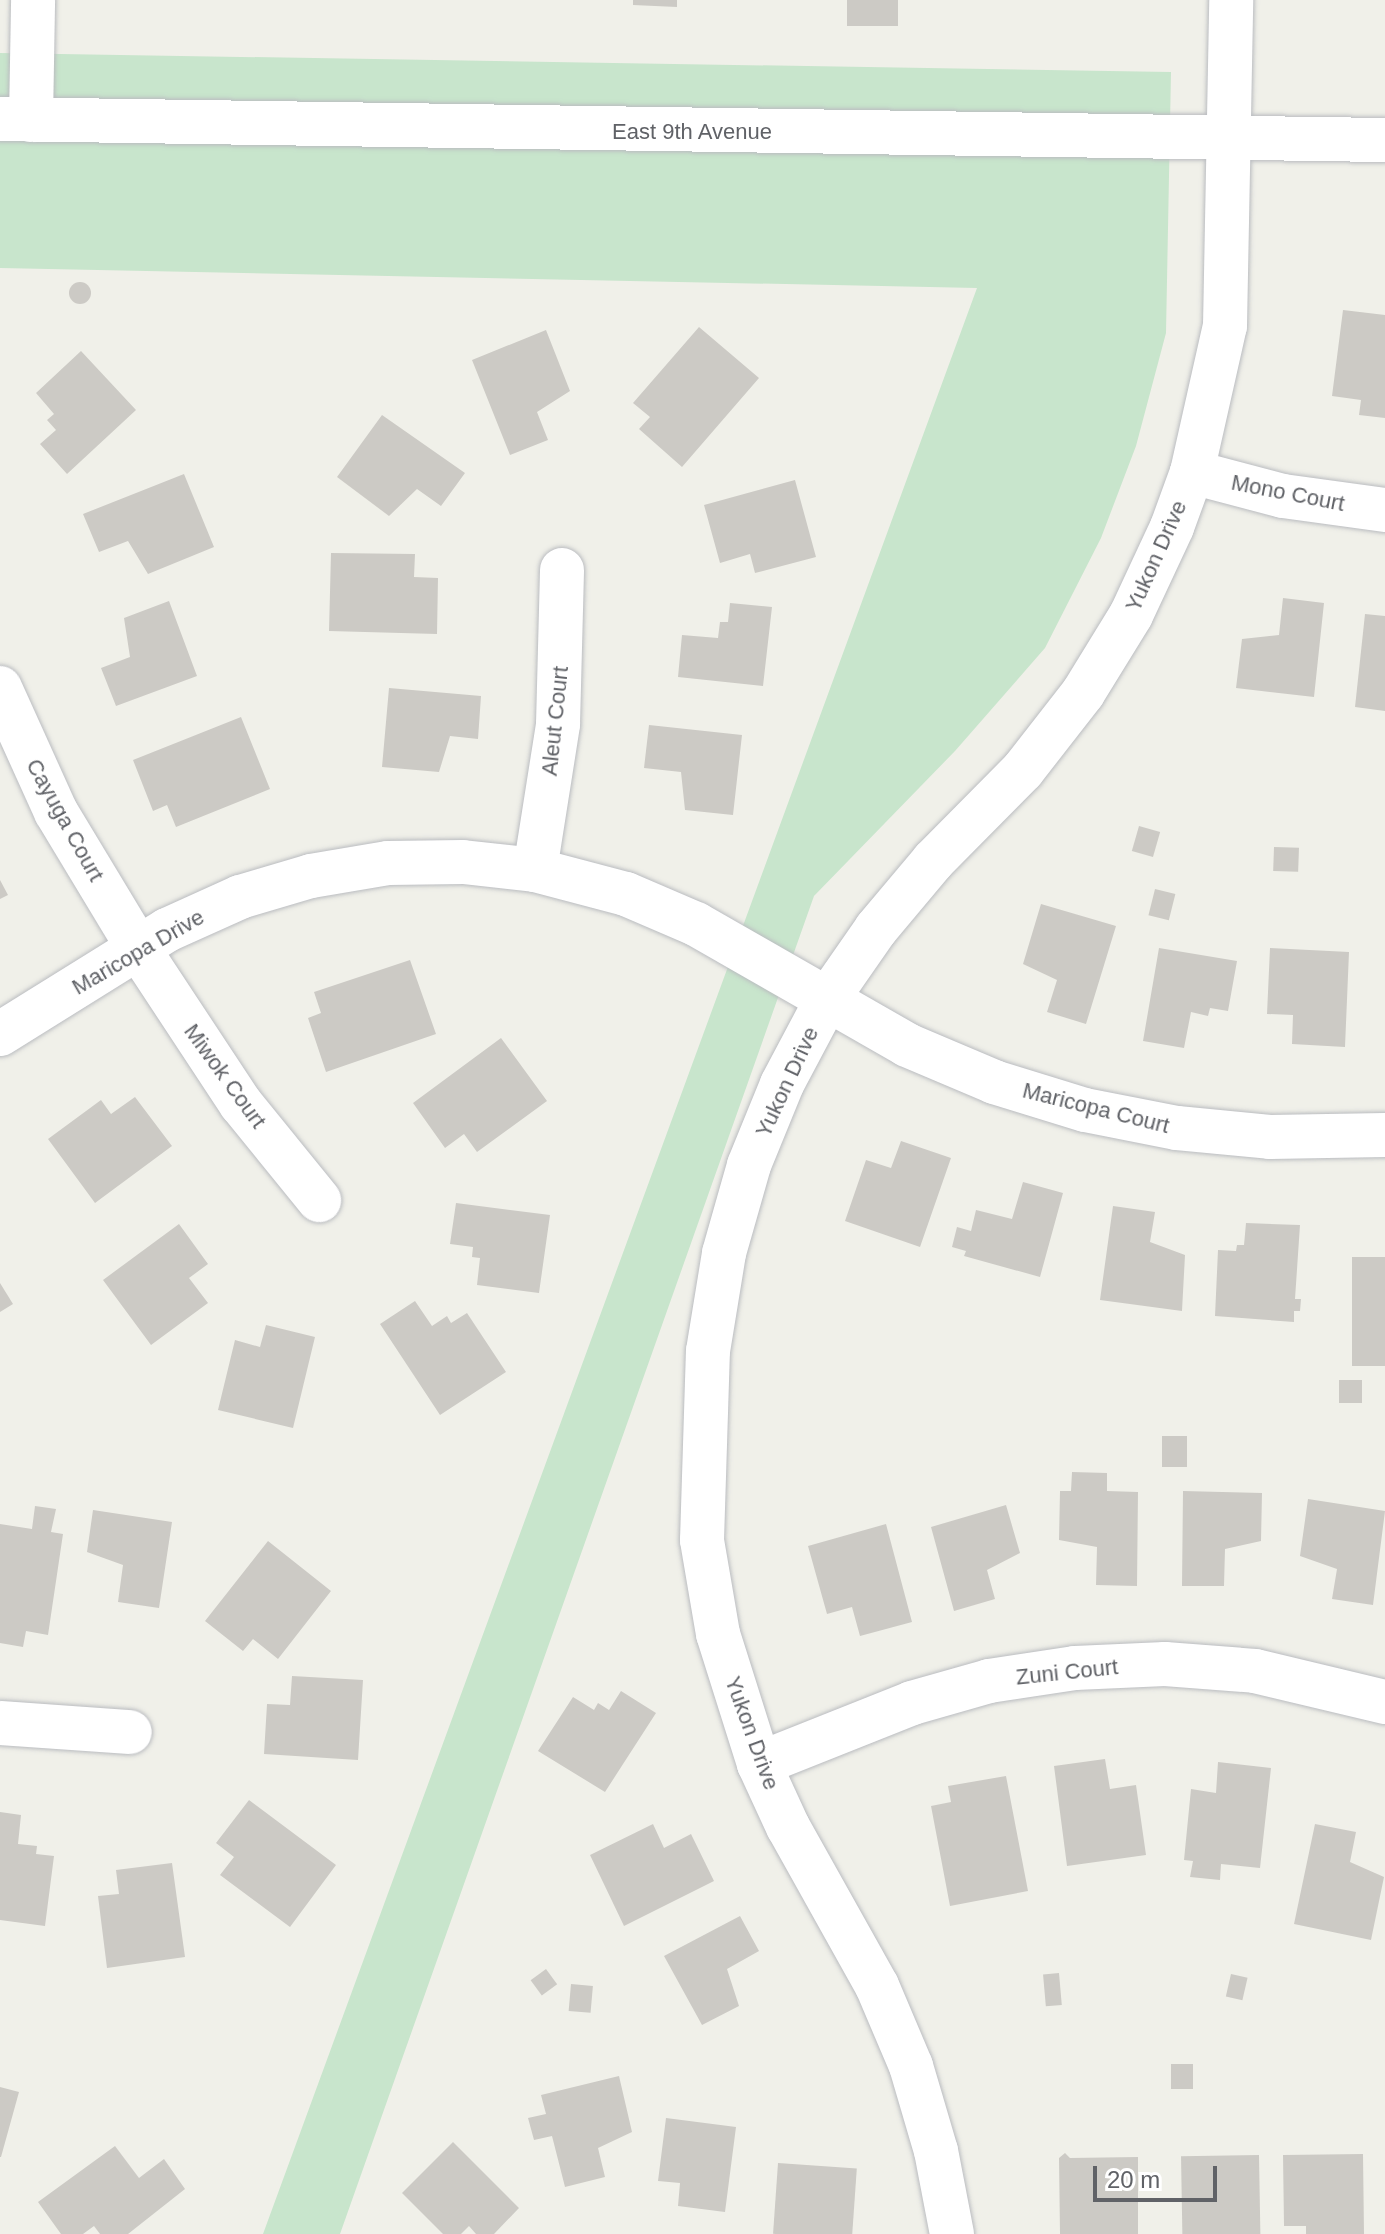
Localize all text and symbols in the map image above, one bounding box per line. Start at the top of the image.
street label: East 9th Avenue [611,119,773,145]
street label: Mono Court [1229,469,1347,517]
street label: Yukon Drive [1120,496,1192,616]
street label: Aleut Court [536,665,574,777]
street label: Cayuga Court [21,754,109,886]
street label: Maricopa Drive [67,904,209,1000]
street label: Miwok Court [178,1019,272,1133]
street label: Yukon Drive [750,1023,824,1141]
street label: Maricopa Court [1020,1077,1172,1139]
street label: Zuni Court [1015,1654,1119,1690]
street label: Yukon Drive [719,1673,785,1793]
scale bar [1097,2150,1221,2200]
text: 20 m [1107,2166,1160,2193]

